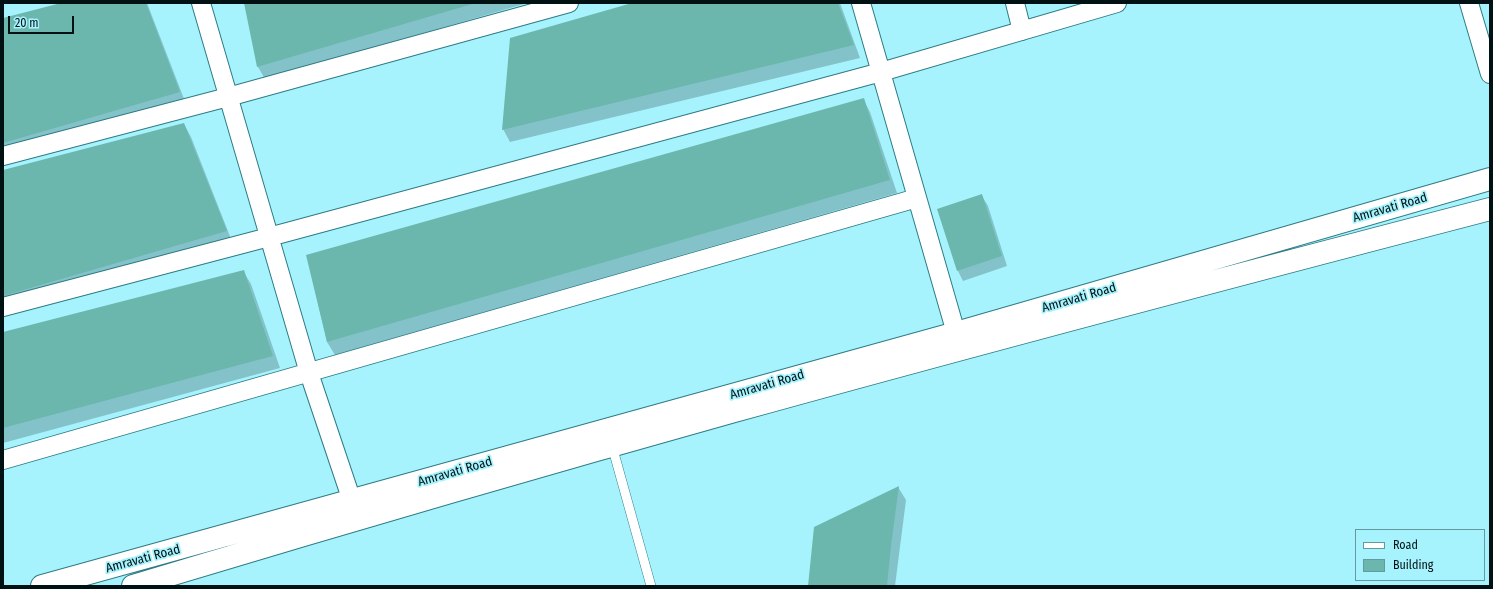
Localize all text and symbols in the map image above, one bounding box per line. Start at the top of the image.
scale bar [10,8,76,34]
text: 20 m [15,16,39,30]
street label: Amravati Road [1351,190,1429,226]
street label: Amravati Road [1040,280,1118,316]
street label: Amravati Road [728,367,806,403]
street label: Amravati Road [416,454,494,490]
legend [1355,529,1485,581]
text: Road [1393,538,1418,552]
street label: Amravati Road [104,542,182,576]
text: Building [1393,558,1433,572]

